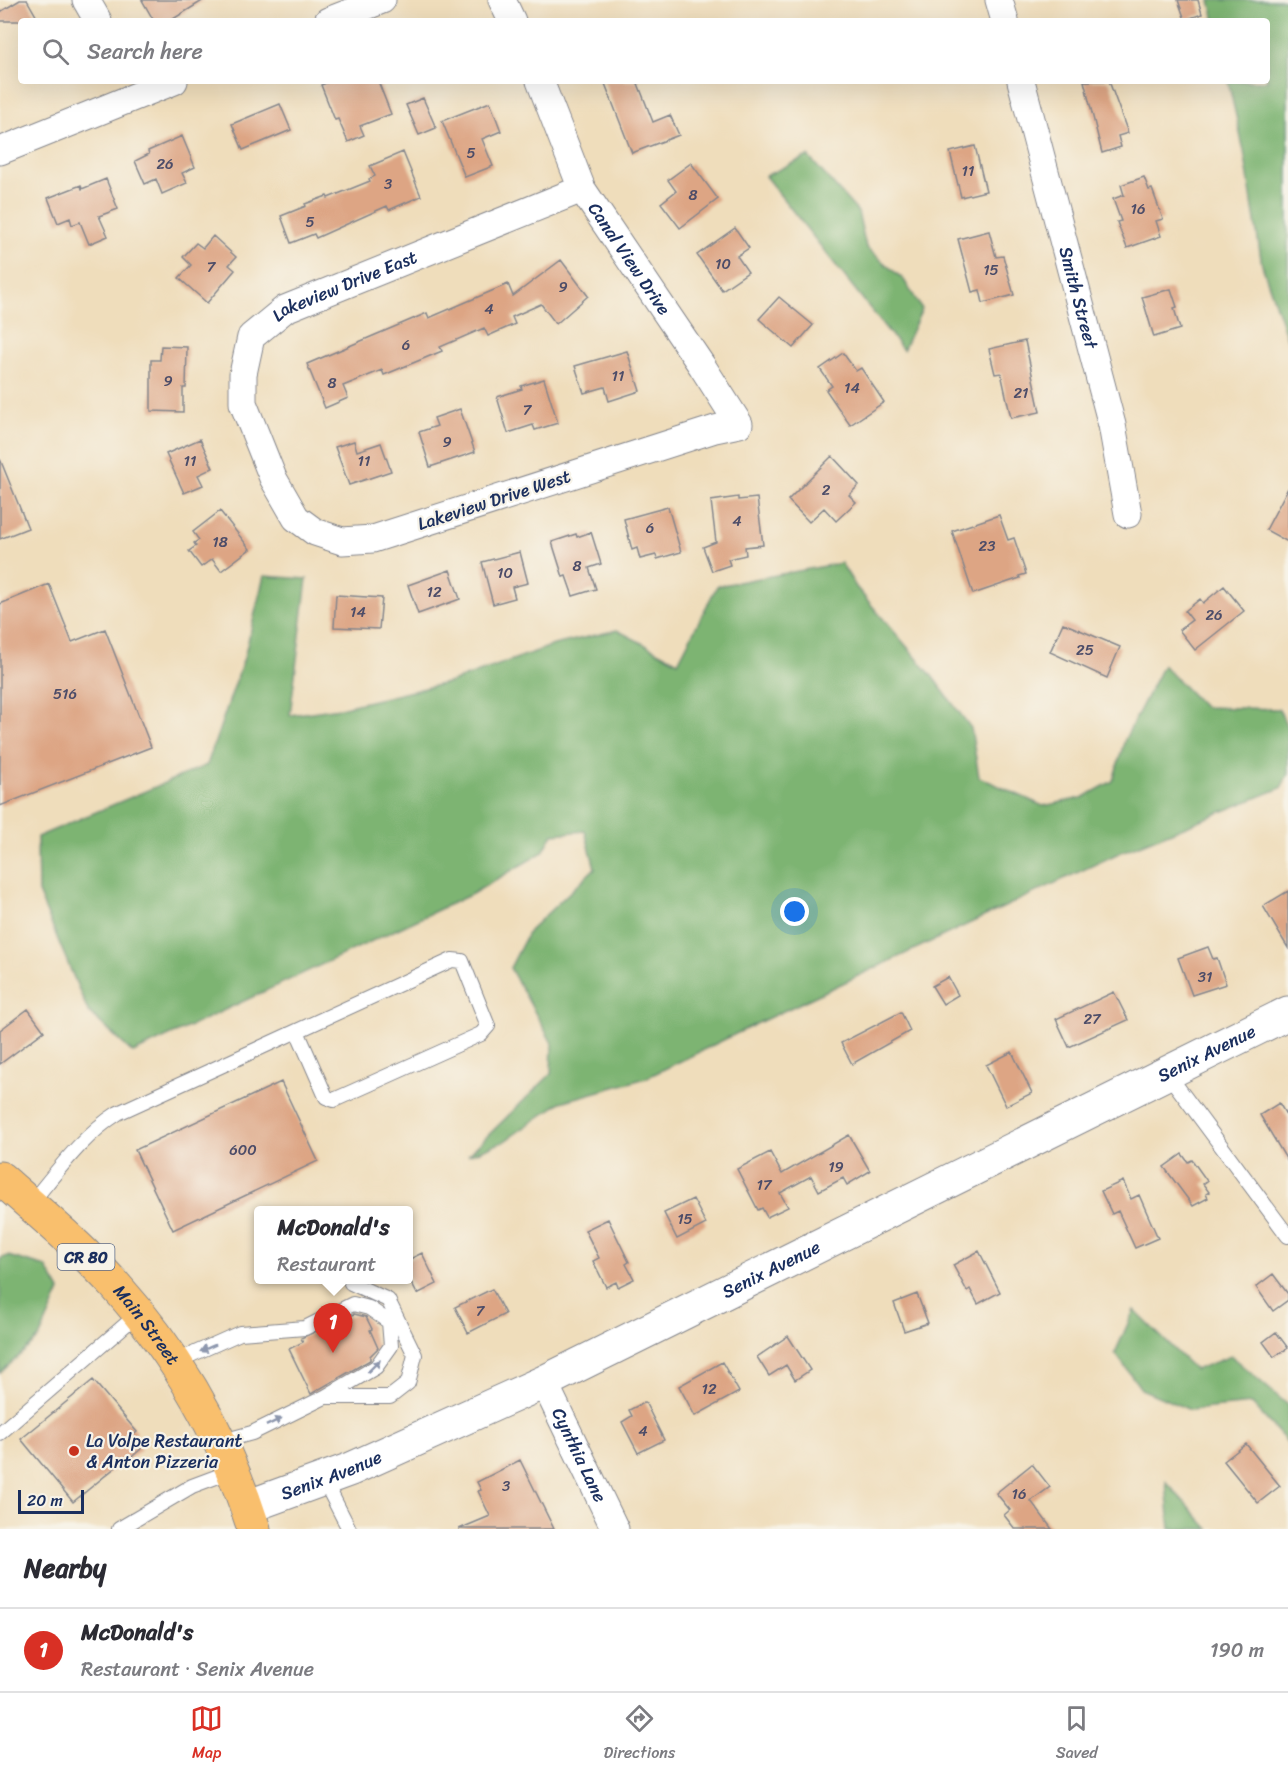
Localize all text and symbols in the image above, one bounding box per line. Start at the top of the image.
search box [18,18,1270,84]
text: Search here [87,32,203,71]
icon: search [39,35,72,68]
house number: 5 [466,140,476,166]
house number: 26 [156,151,174,177]
house number: 11 [962,158,974,184]
house number: 3 [384,171,392,197]
house number: 8 [688,182,698,208]
street label: Canal View Drive [579,195,679,322]
house number: 16 [1131,196,1145,222]
house number: 5 [305,209,315,235]
street label: Lakeview Drive East [264,241,422,330]
street label: Smith Street [1049,243,1107,353]
house number: 10 [715,251,731,277]
house number: 7 [207,254,217,280]
house number: 15 [983,257,999,283]
house number: 9 [558,274,568,300]
house number: 4 [484,296,494,322]
house number: 6 [402,332,410,358]
house number: 11 [612,363,624,389]
house number: 9 [163,368,173,394]
house number: 8 [327,370,337,396]
house number: 14 [844,375,860,401]
house number: 21 [1013,380,1029,406]
house number: 7 [523,397,533,423]
house number: 9 [442,429,452,455]
house number: 11 [184,448,196,474]
house number: 11 [358,448,370,474]
street label: Lakeview Drive West [413,460,575,540]
house number: 2 [822,477,831,503]
house number: 4 [732,508,742,534]
house number: 6 [646,515,654,541]
house number: 18 [212,529,228,555]
house number: 23 [979,533,995,559]
house number: 8 [572,553,582,579]
house number: 10 [497,560,513,586]
house number: 12 [426,579,442,605]
house number: 14 [350,599,366,625]
house number: 26 [1205,602,1223,628]
house number: 25 [1076,637,1094,663]
house number: 516 [53,681,77,707]
your location [780,897,809,926]
house number: 31 [1198,964,1212,990]
house number: 27 [1083,1006,1102,1032]
street label: Senix Avenue [1152,1015,1261,1091]
house number: 600 [229,1137,257,1163]
house number: 19 [828,1154,844,1180]
house number: 17 [756,1172,773,1198]
popup [254,1206,413,1284]
house number: 15 [677,1206,693,1232]
text: McDonald's [277,1208,390,1247]
street label: Senix Avenue [716,1231,826,1307]
road number: CR 80 [58,1244,115,1270]
text: Restaurant [277,1247,376,1282]
street label: Main Street [105,1277,188,1372]
house number: 7 [476,1298,486,1324]
pin: 1 [314,1304,352,1353]
one-way arrow [198,1343,216,1353]
one-way arrow [367,1359,382,1373]
house number: 12 [701,1376,717,1402]
street label: Cynthia Lane [543,1402,616,1508]
one-way arrow [266,1417,283,1427]
house number: 4 [638,1418,648,1444]
place label: La Volpe Restaurant & Anton Pizzeria [86,1425,242,1478]
street label: Senix Avenue [276,1441,387,1509]
marker: La Volpe Restaurant & Anton Pizzeria [67,1444,81,1458]
house number: 3 [502,1473,510,1499]
house number: 16 [1012,1481,1026,1507]
text: 20 m [27,1486,63,1515]
scale bar [18,1487,84,1514]
text: Nearby [24,1545,106,1591]
text: McDonald's [81,1613,193,1652]
text: 1 [39,1633,48,1668]
text: 190 m [1210,1633,1264,1668]
text: Restaurant · Senix Avenue [81,1652,314,1687]
tab: Map [190,1702,223,1767]
tab: Directions [604,1702,675,1767]
tab: Saved [1056,1702,1098,1767]

